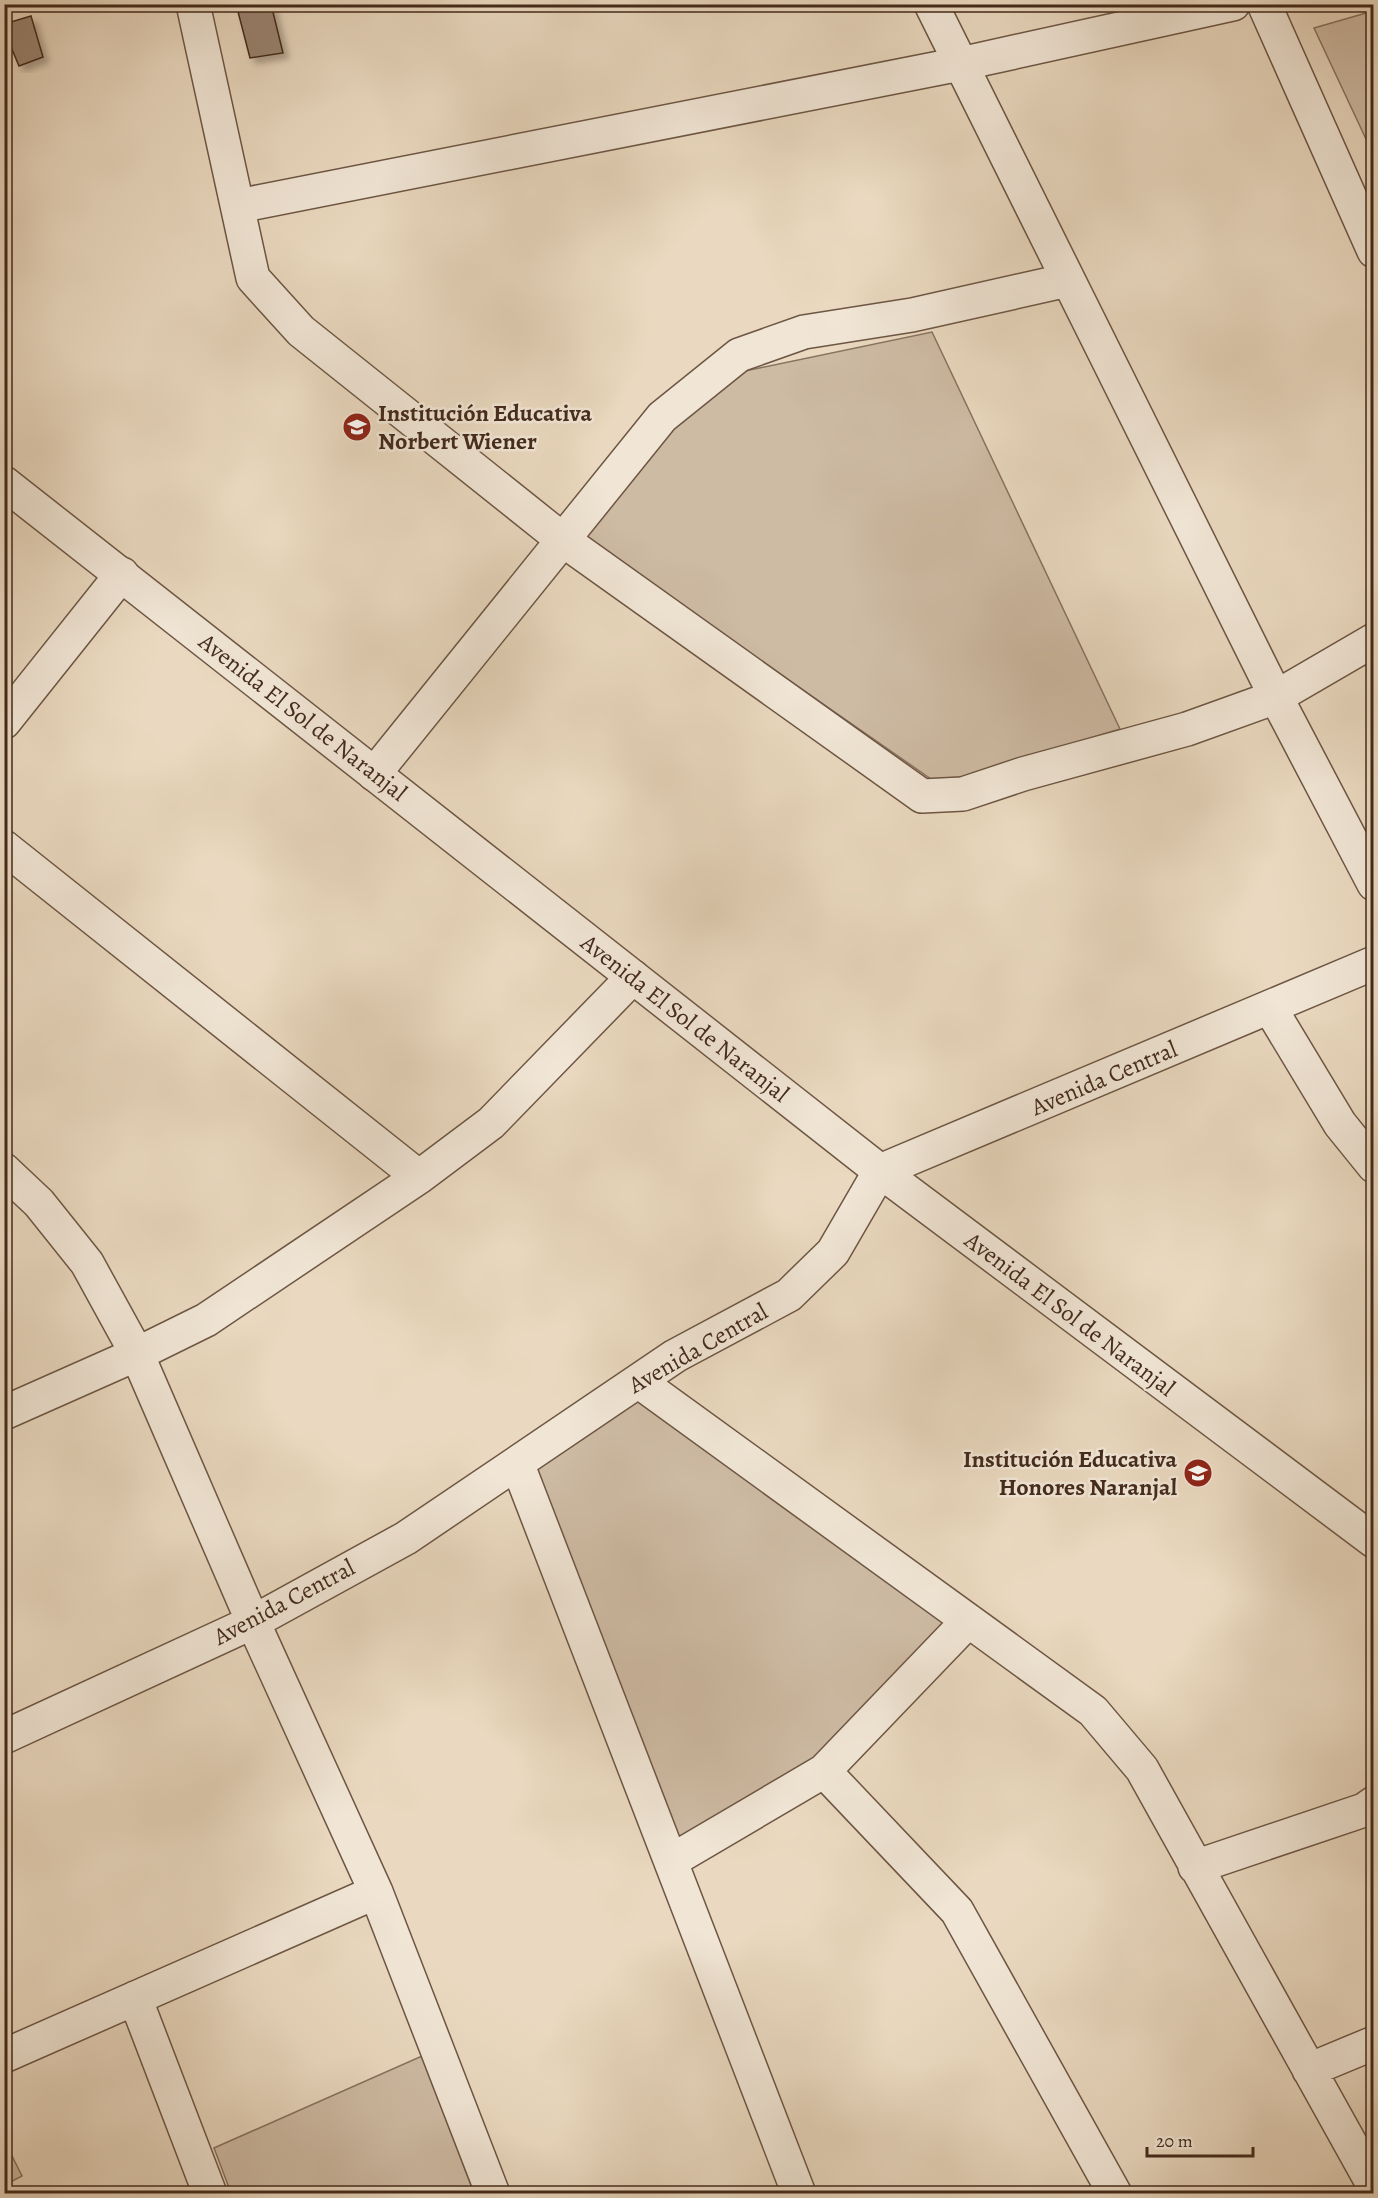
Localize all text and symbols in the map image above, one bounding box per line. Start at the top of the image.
place label: Institución Educativa Norbert Wiener [378,397,592,457]
school or university icon: Institución Educativa Norbert Wiener [341,411,373,443]
street label: Avenida El Sol de Naranjal [192,625,414,808]
street label: Avenida El Sol de Naranjal [574,926,796,1109]
street label: Avenida Central [1025,1033,1182,1124]
street label: Avenida El Sol de Naranjal [958,1224,1182,1404]
street label: Avenida Central [622,1295,774,1401]
place label: Institución Educativa Honores Naranjal [963,1443,1178,1503]
school or university icon: Institución Educativa Honores Naranjal [1182,1457,1214,1489]
street label: Avenida Central [207,1551,360,1653]
scale bar [1147,2120,1254,2158]
text: 20 m [1156,2129,1193,2153]

